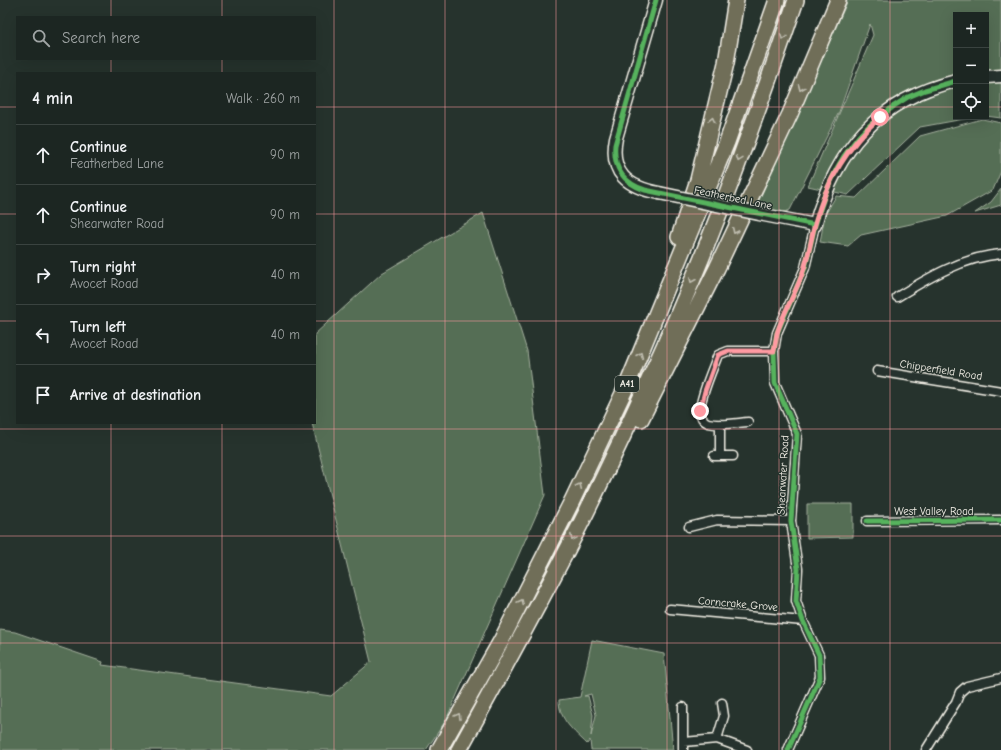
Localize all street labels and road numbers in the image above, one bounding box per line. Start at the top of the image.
street label: Featherbed Lane [693,183,774,213]
street label: Chipperfield Road [899,357,983,383]
road number: A41 [615,376,639,392]
street label: Shearwater Road [774,435,792,515]
street label: West Valley Road [894,505,974,518]
street label: Corncrake Grove [698,594,779,614]

